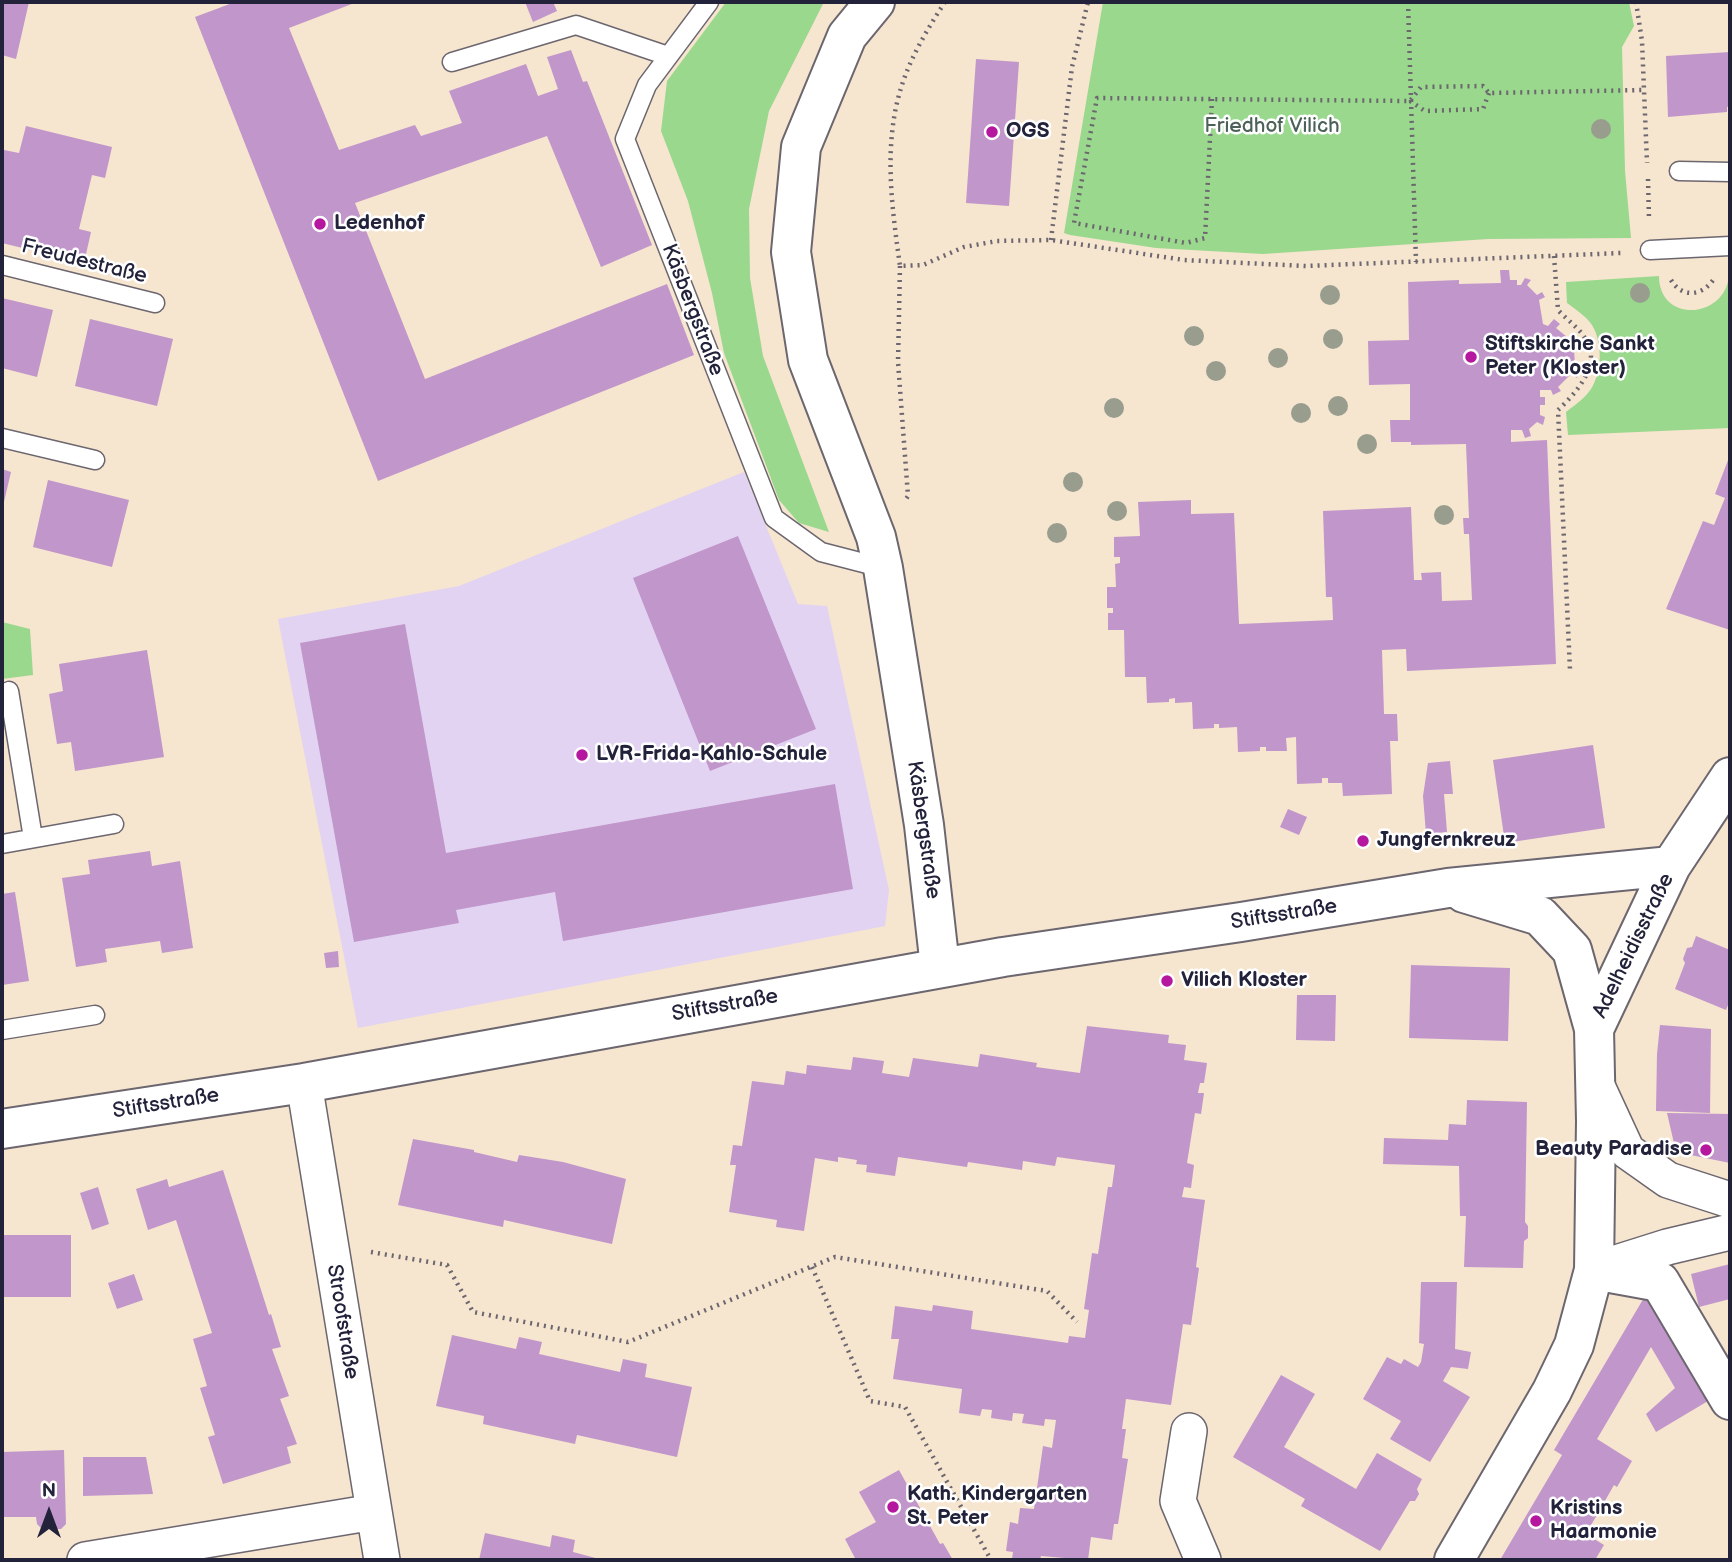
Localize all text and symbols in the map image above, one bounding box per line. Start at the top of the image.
park label: Friedhof Vilich [1204,114,1340,140]
place label: OGS [1006,119,1050,145]
marker: OGS [984,124,1000,140]
place label: Ledenhof [334,211,425,237]
marker: Ledenhof [312,216,328,232]
street label: Freudestraße [19,234,149,290]
street label: Käsbergstraße [655,241,729,379]
place label: Stiftskirche Sankt Peter (Kloster) [1485,332,1655,382]
marker: Stiftskirche Sankt Peter (Kloster) [1463,349,1479,365]
place label: LVR-Frida-Kahlo-Schule [596,742,827,768]
marker: LVR-Frida-Kahlo-Schule [574,747,590,763]
street label: Käsbergstraße [901,759,945,901]
place label: Jungfernkreuz [1377,828,1516,854]
marker: Jungfernkreuz [1355,833,1371,849]
street label: Adelheidisstraße [1588,869,1680,1023]
street label: Stiftsstraße [1229,894,1339,936]
place label: Vilich Kloster [1181,968,1307,994]
marker: Vilich Kloster [1159,973,1175,989]
street label: Stiftsstraße [670,984,780,1028]
street label: Stiftsstraße [111,1083,221,1125]
place label: Beauty Paradise [1535,1137,1692,1163]
marker: Beauty Paradise [1698,1142,1714,1158]
street label: Stroofstraße [320,1263,364,1381]
north arrow [14,1478,84,1548]
text: N [42,1480,56,1503]
place label: Kath. Kindergarten St. Peter [907,1482,1087,1532]
place label: Kristins Haarmonie [1550,1496,1657,1546]
marker: Kath. Kindergarten St. Peter [885,1499,901,1515]
marker: Kristins Haarmonie [1528,1513,1544,1529]

